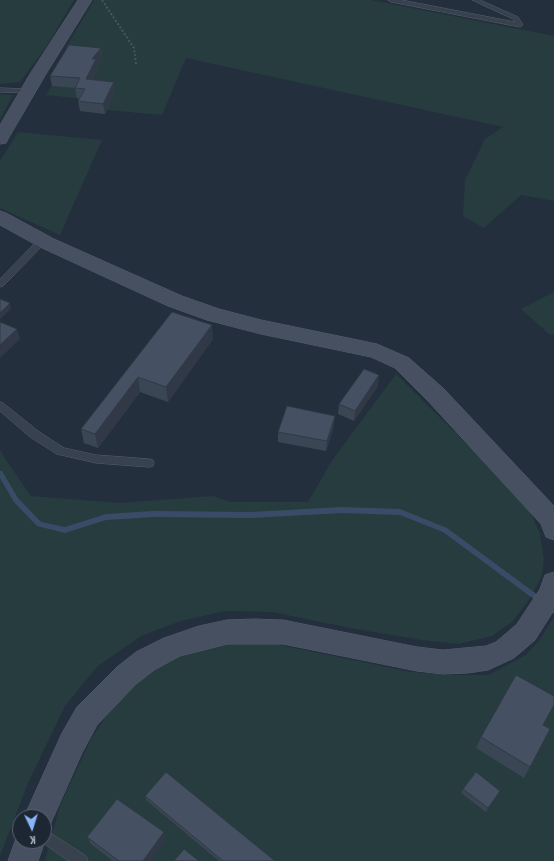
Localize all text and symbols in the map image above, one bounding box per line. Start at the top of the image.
north arrow [12,809,52,849]
text: K [29,833,36,847]

